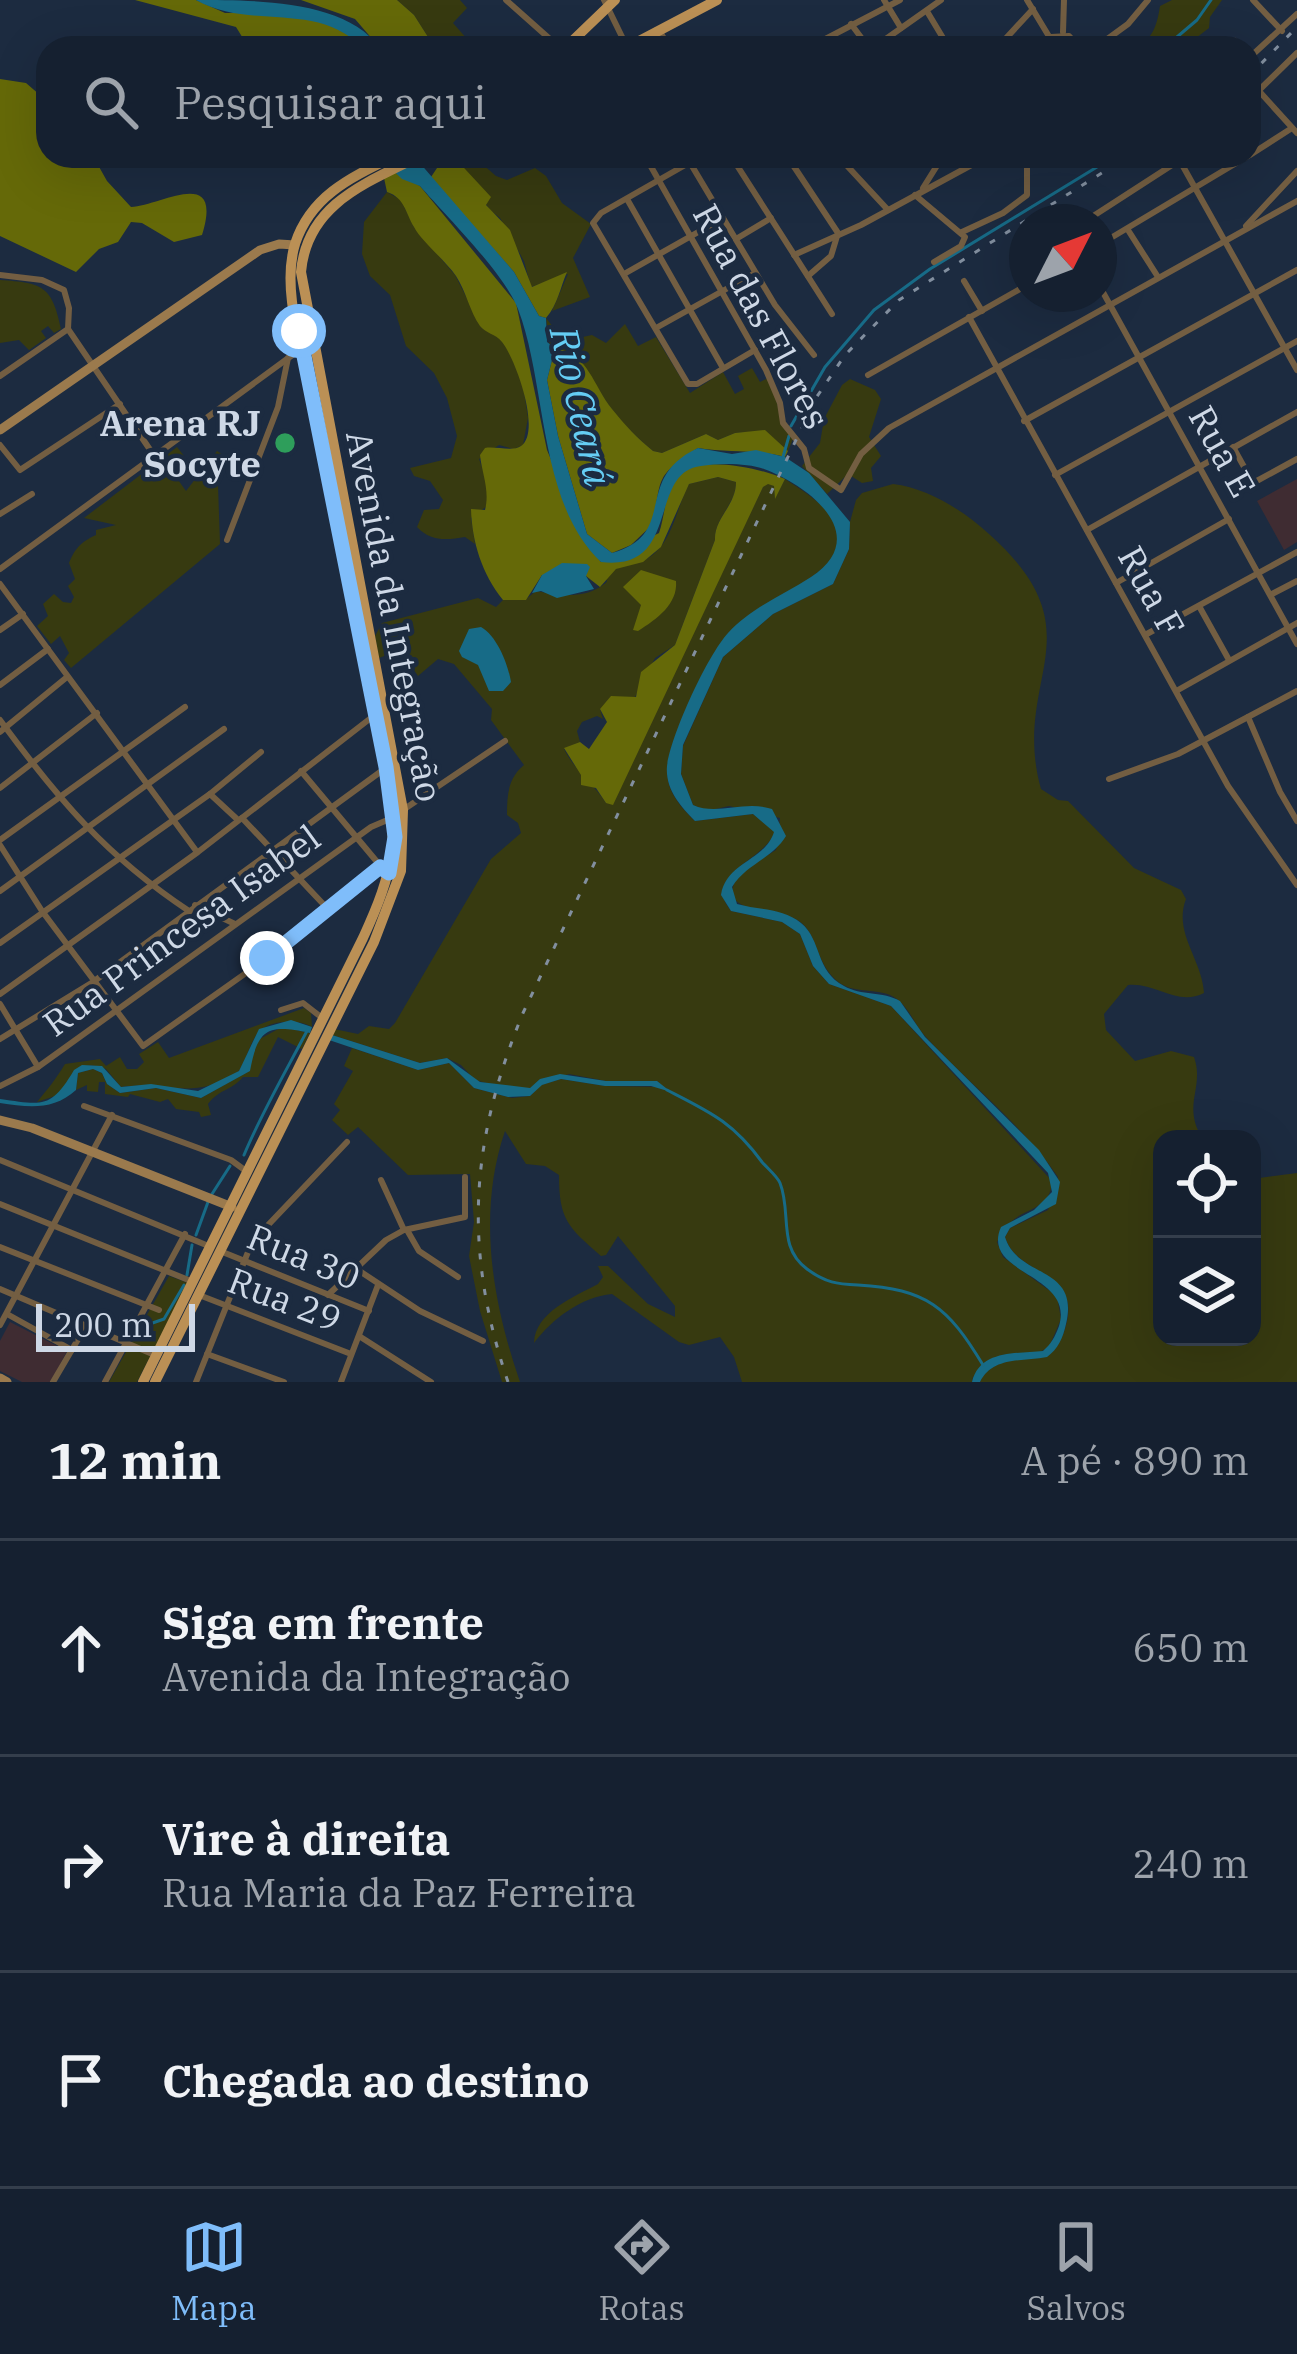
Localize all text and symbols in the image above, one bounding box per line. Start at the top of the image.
search box [36,36,1261,168]
icon: search [78,69,144,135]
text: Pesquisar aqui [174,73,487,131]
street label: Rua das Flores [683,195,841,437]
north arrow [1009,204,1117,312]
route start [272,304,326,358]
water label: Rio Ceará [539,320,625,491]
street label: Rua E [1179,397,1267,505]
place label: Arena RJ Socyte [100,399,261,487]
street label: Avenida da Integração [336,426,454,806]
marker: Arena RJ Socyte [272,430,298,456]
street label: Rua F [1108,537,1196,645]
street label: Rua Princesa Isabel [33,814,329,1046]
route end [240,931,294,985]
map controls [1153,1130,1261,1346]
button: locate [1153,1130,1261,1238]
street label: Rua 30 [241,1212,367,1300]
button: layers [1153,1238,1261,1346]
street label: Rua 29 [222,1256,348,1342]
scale bar [36,1298,195,1351]
text: 200 m [54,1303,153,1346]
text: 12 min [48,1427,221,1493]
text: A pé · 890 m [1021,1435,1249,1486]
text: Siga em frente [162,1593,484,1651]
icon: ahead [48,1615,114,1681]
text: 650 m [1133,1622,1249,1673]
text: Avenida da Integração [162,1651,571,1702]
text: Vire à direita [162,1809,450,1867]
icon: right [48,1831,114,1897]
text: 240 m [1133,1838,1249,1889]
text: Rua Maria da Paz Ferreira [162,1867,636,1918]
icon: arrive [48,2047,114,2113]
text: Chegada ao destino [162,2051,590,2109]
tab: Mapa [171,2214,256,2329]
tab: Rotas [598,2214,685,2329]
tab: Salvos [1027,2214,1126,2329]

